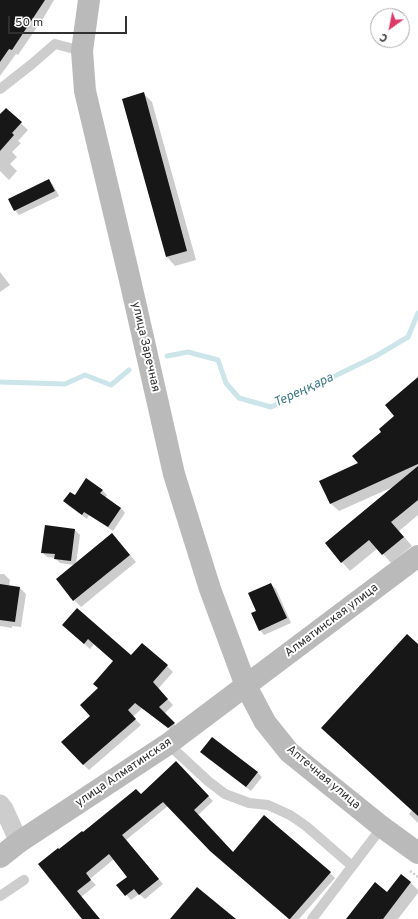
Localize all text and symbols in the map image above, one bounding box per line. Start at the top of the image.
scale bar [10,8,129,34]
north arrow [370,8,410,48]
text: 50 m [15,15,43,31]
text: С [377,29,391,45]
street label: улица Заречная [128,301,162,393]
water label: Тереңқара [272,370,336,412]
street label: Алматинская улица [282,581,382,661]
street label: улица Алматинская [73,735,175,811]
street label: Аптечная улица [283,743,363,813]

